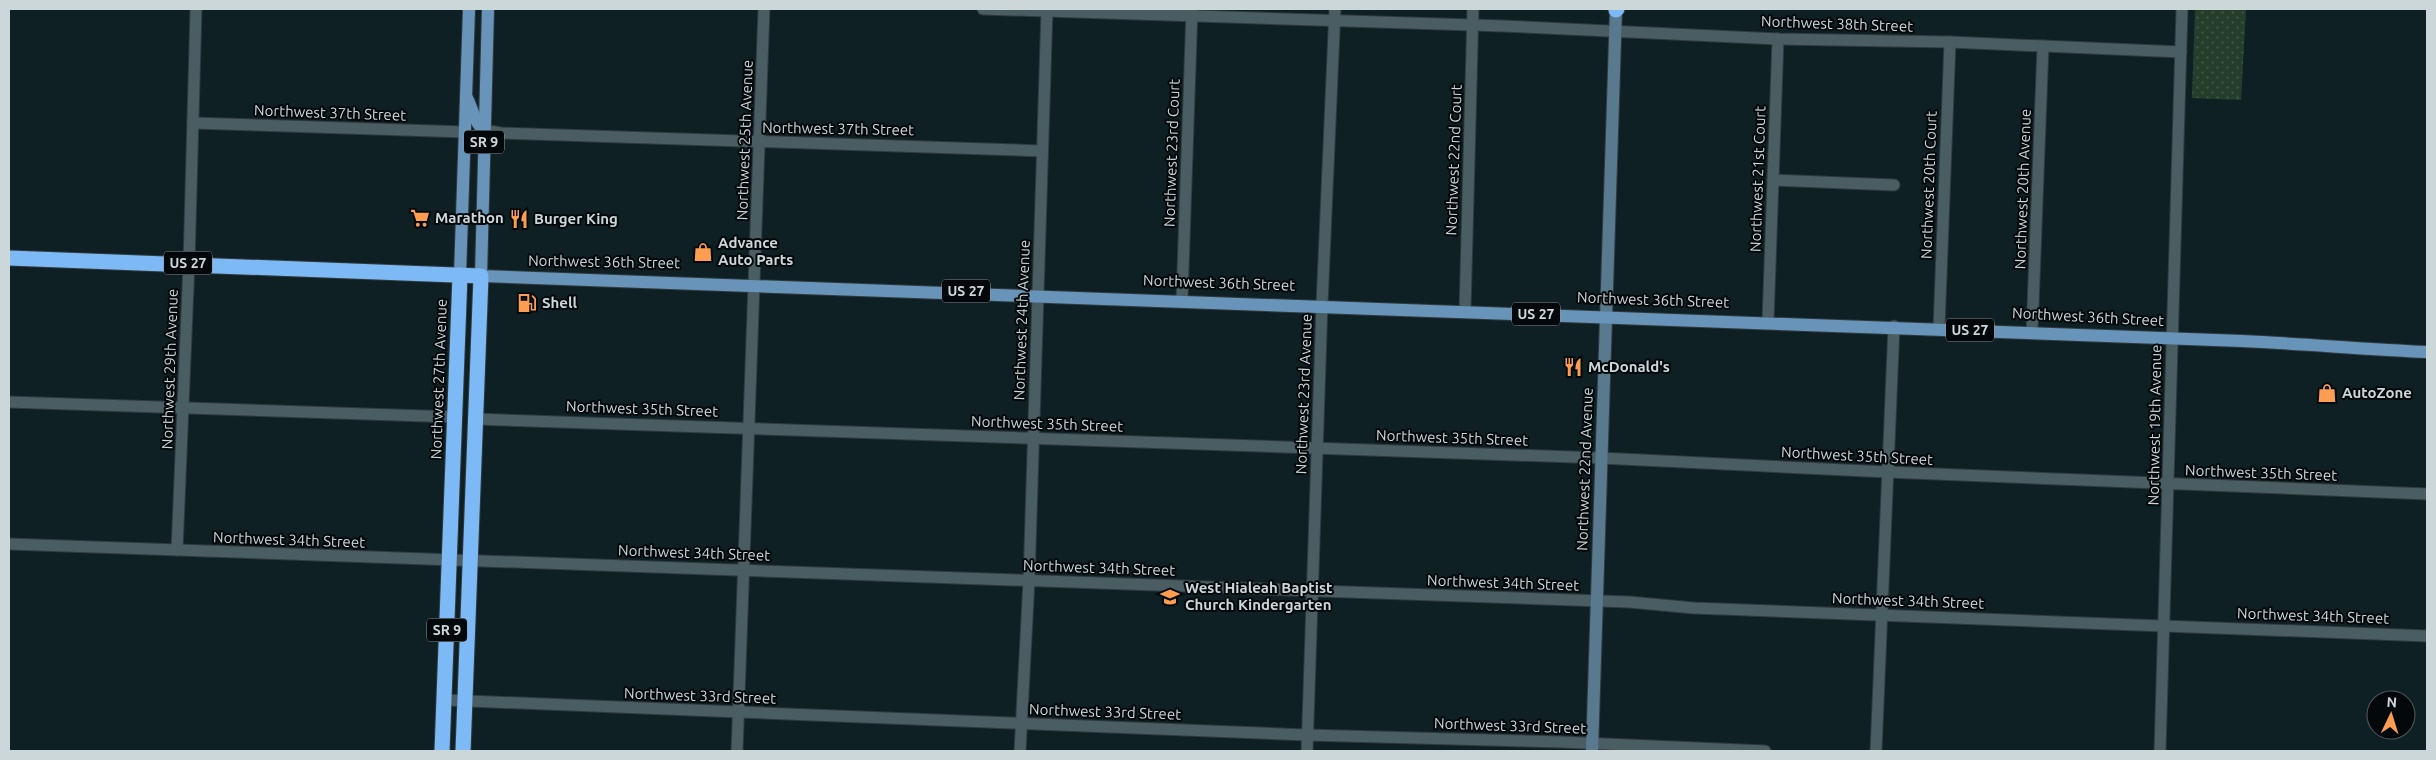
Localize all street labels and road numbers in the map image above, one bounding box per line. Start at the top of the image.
street label: Northwest 38th Street [1761,12,1913,35]
street label: Northwest 25th Avenue [733,59,756,221]
street label: Northwest 23rd Court [1160,78,1183,227]
street label: Northwest 22nd Court [1442,84,1465,236]
street label: Northwest 37th Street [254,101,406,124]
street label: Northwest 21st Court [1746,106,1769,252]
street label: Northwest 20th Avenue [2011,108,2034,270]
street label: Northwest 20th Court [1917,110,1940,259]
street label: Northwest 37th Street [762,119,914,138]
road number: SR 9 [464,130,504,154]
street label: Northwest 24th Avenue [1010,239,1033,401]
road number: US 27 [164,252,212,274]
street label: Northwest 36th Street [528,252,680,271]
street label: Northwest 36th Street [1143,271,1295,294]
road number: US 27 [942,280,990,302]
street label: Northwest 29th Avenue [158,288,181,450]
street label: Northwest 36th Street [1577,288,1729,311]
street label: Northwest 27th Avenue [427,298,450,460]
road number: US 27 [1512,302,1560,326]
street label: Northwest 36th Street [2012,304,2164,329]
street label: Northwest 23rd Avenue [1292,313,1315,475]
road number: US 27 [1946,318,1994,342]
street label: Northwest 19th Avenue [2145,344,2164,505]
street label: Northwest 22nd Avenue [1573,387,1596,551]
street label: Northwest 35th Street [566,397,718,420]
street label: Northwest 35th Street [971,412,1123,435]
street label: Northwest 35th Street [1376,426,1528,449]
street label: Northwest 35th Street [1781,443,1933,468]
street label: Northwest 35th Street [2185,461,2337,484]
street label: Northwest 34th Street [213,528,365,551]
street label: Northwest 34th Street [618,541,770,564]
street label: Northwest 34th Street [1023,556,1175,579]
street label: Northwest 34th Street [1427,571,1579,594]
street label: Northwest 34th Street [1832,589,1984,612]
street label: Northwest 34th Street [2237,604,2389,627]
road number: SR 9 [427,618,467,642]
street label: Northwest 33rd Street [624,684,776,707]
street label: Northwest 33rd Street [1029,700,1181,723]
street label: Northwest 33rd Street [1434,714,1586,737]

